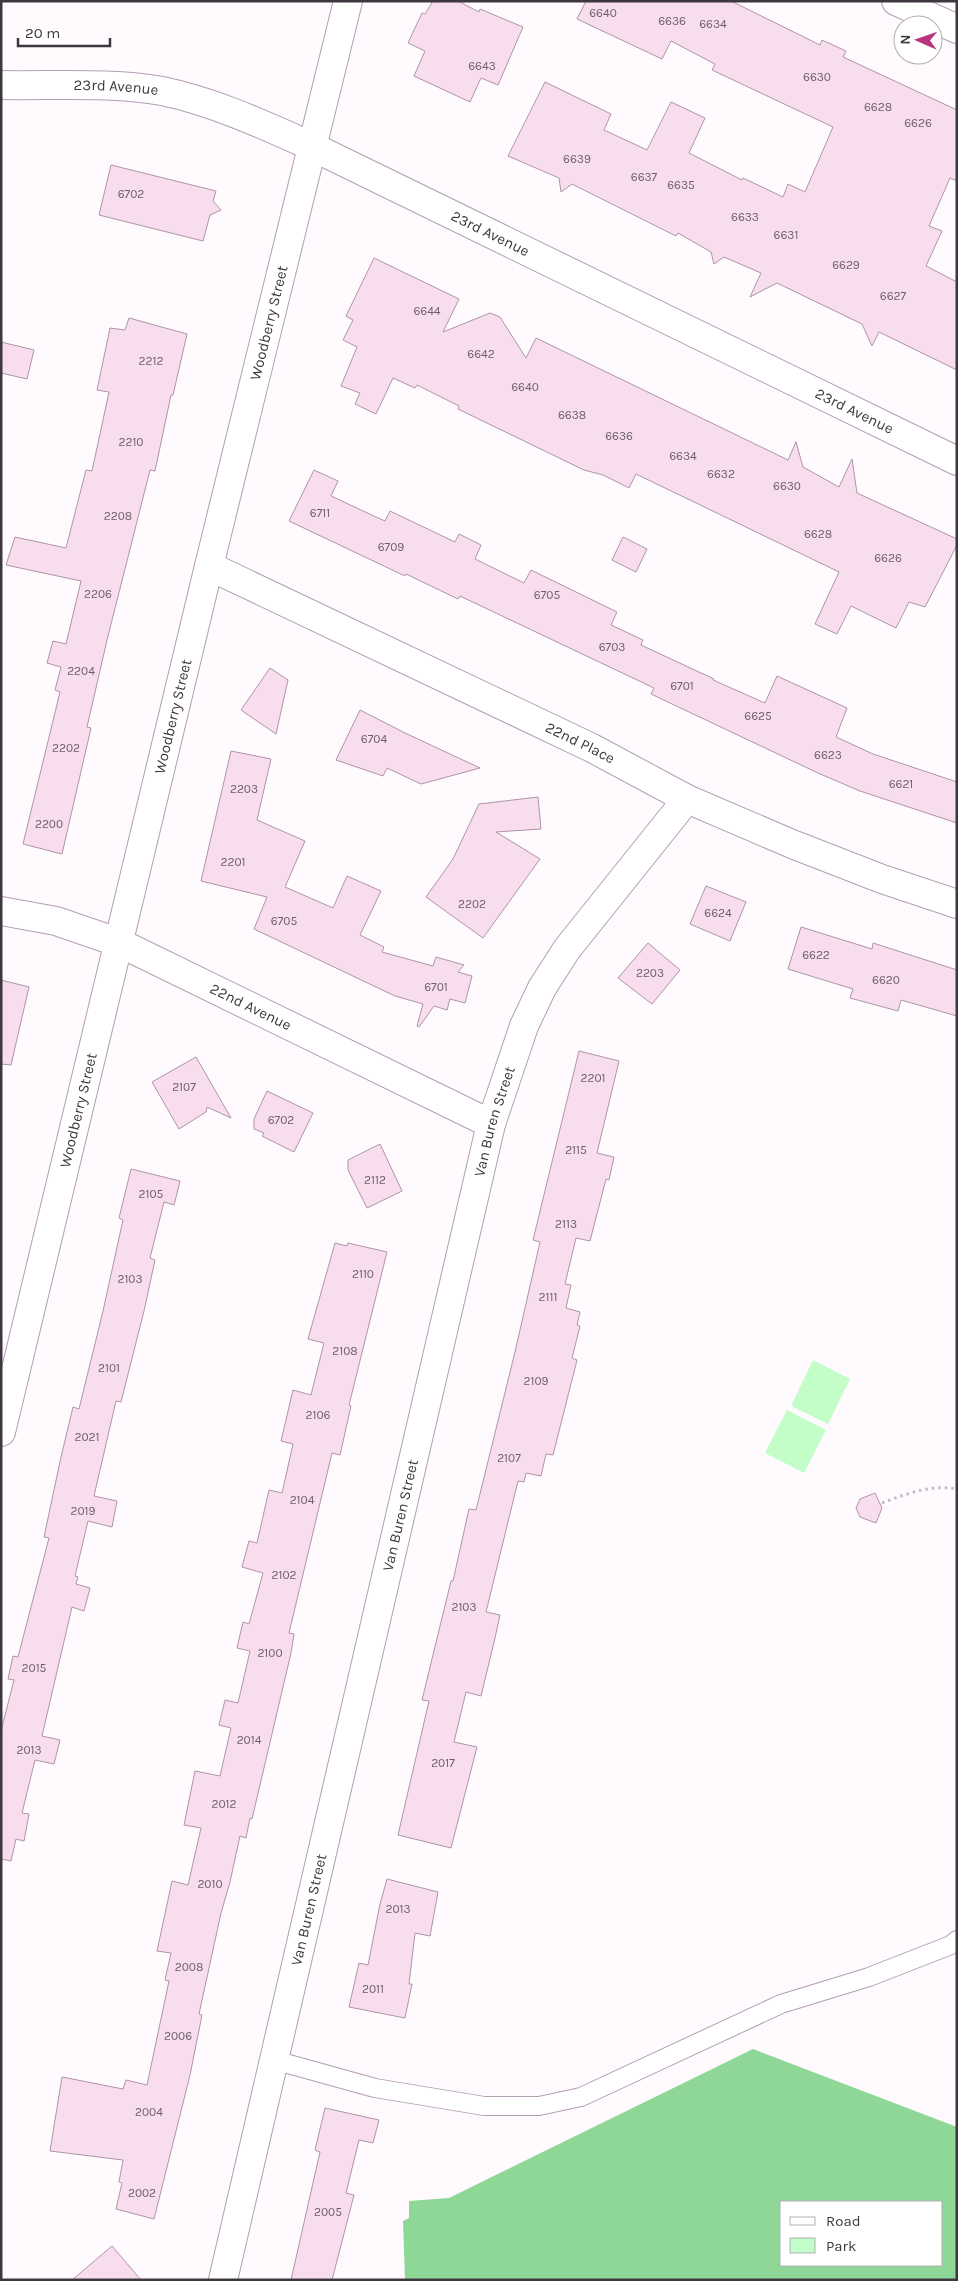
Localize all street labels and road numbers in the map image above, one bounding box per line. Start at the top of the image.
street label: 23rd Avenue [73,76,160,99]
street label: 23rd Avenue [448,207,532,260]
street label: Woodberry Street [246,263,292,382]
street label: 23rd Avenue [812,384,896,438]
street label: Woodberry Street [150,657,195,776]
street label: 22nd Place [542,718,618,768]
street label: 22nd Avenue [207,979,294,1034]
street label: Woodberry Street [56,1051,101,1169]
street label: Van Buren Street [470,1063,519,1178]
street label: Van Buren Street [379,1457,422,1573]
street label: Van Buren Street [287,1852,331,1967]

